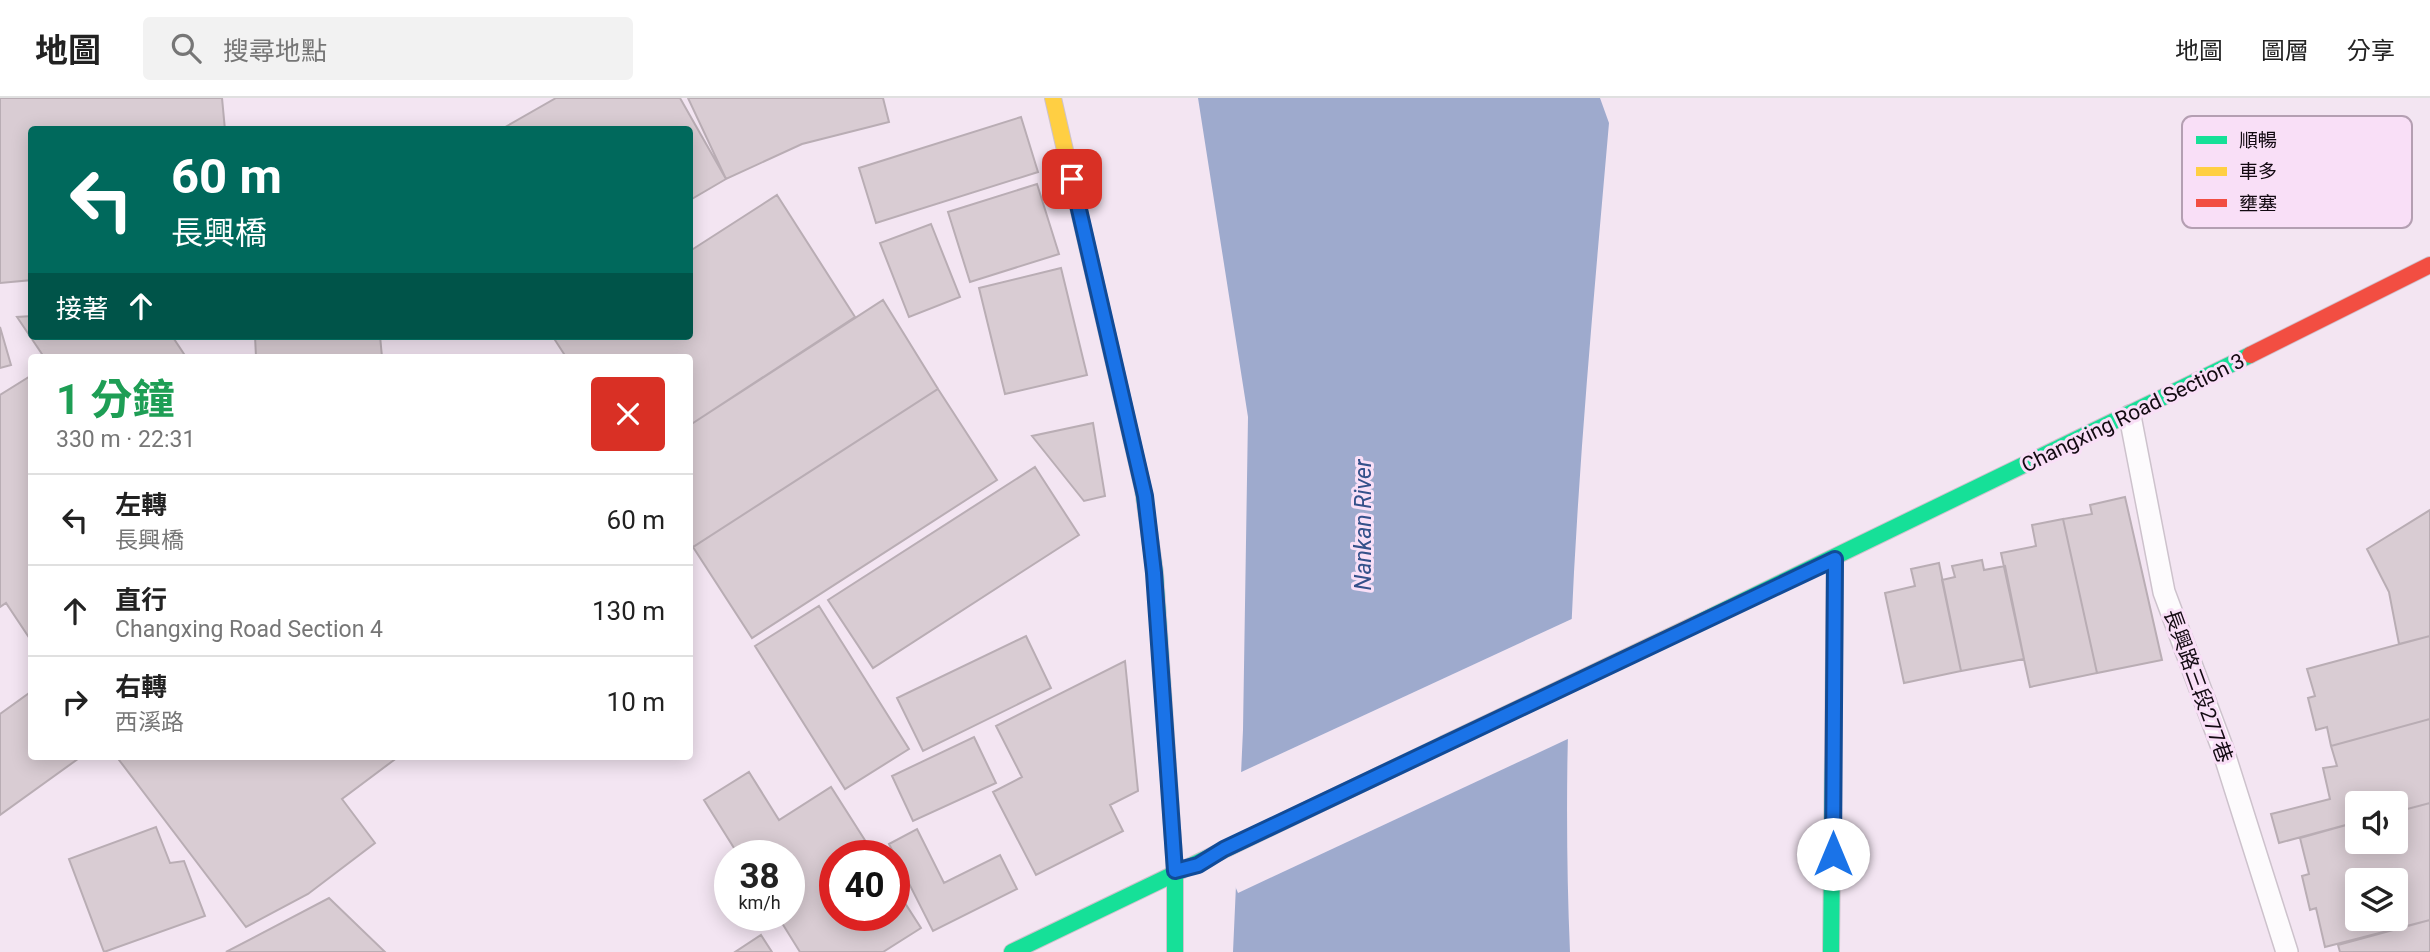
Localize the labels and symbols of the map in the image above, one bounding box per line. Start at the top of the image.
legend [2182,116,2412,228]
text: 順暢 [2239,129,2277,152]
pin [1042,149,1102,209]
text: 車多 [2239,160,2277,183]
text: 壅塞 [2239,192,2277,215]
street label: Changxing Road Section 3 [2018,349,2248,477]
water label: Nankan River [1350,458,1377,591]
street label: 長興路三段277巷 [2159,606,2237,766]
position arrow [1796,817,1870,891]
speed limit sign: 40 [819,840,910,931]

